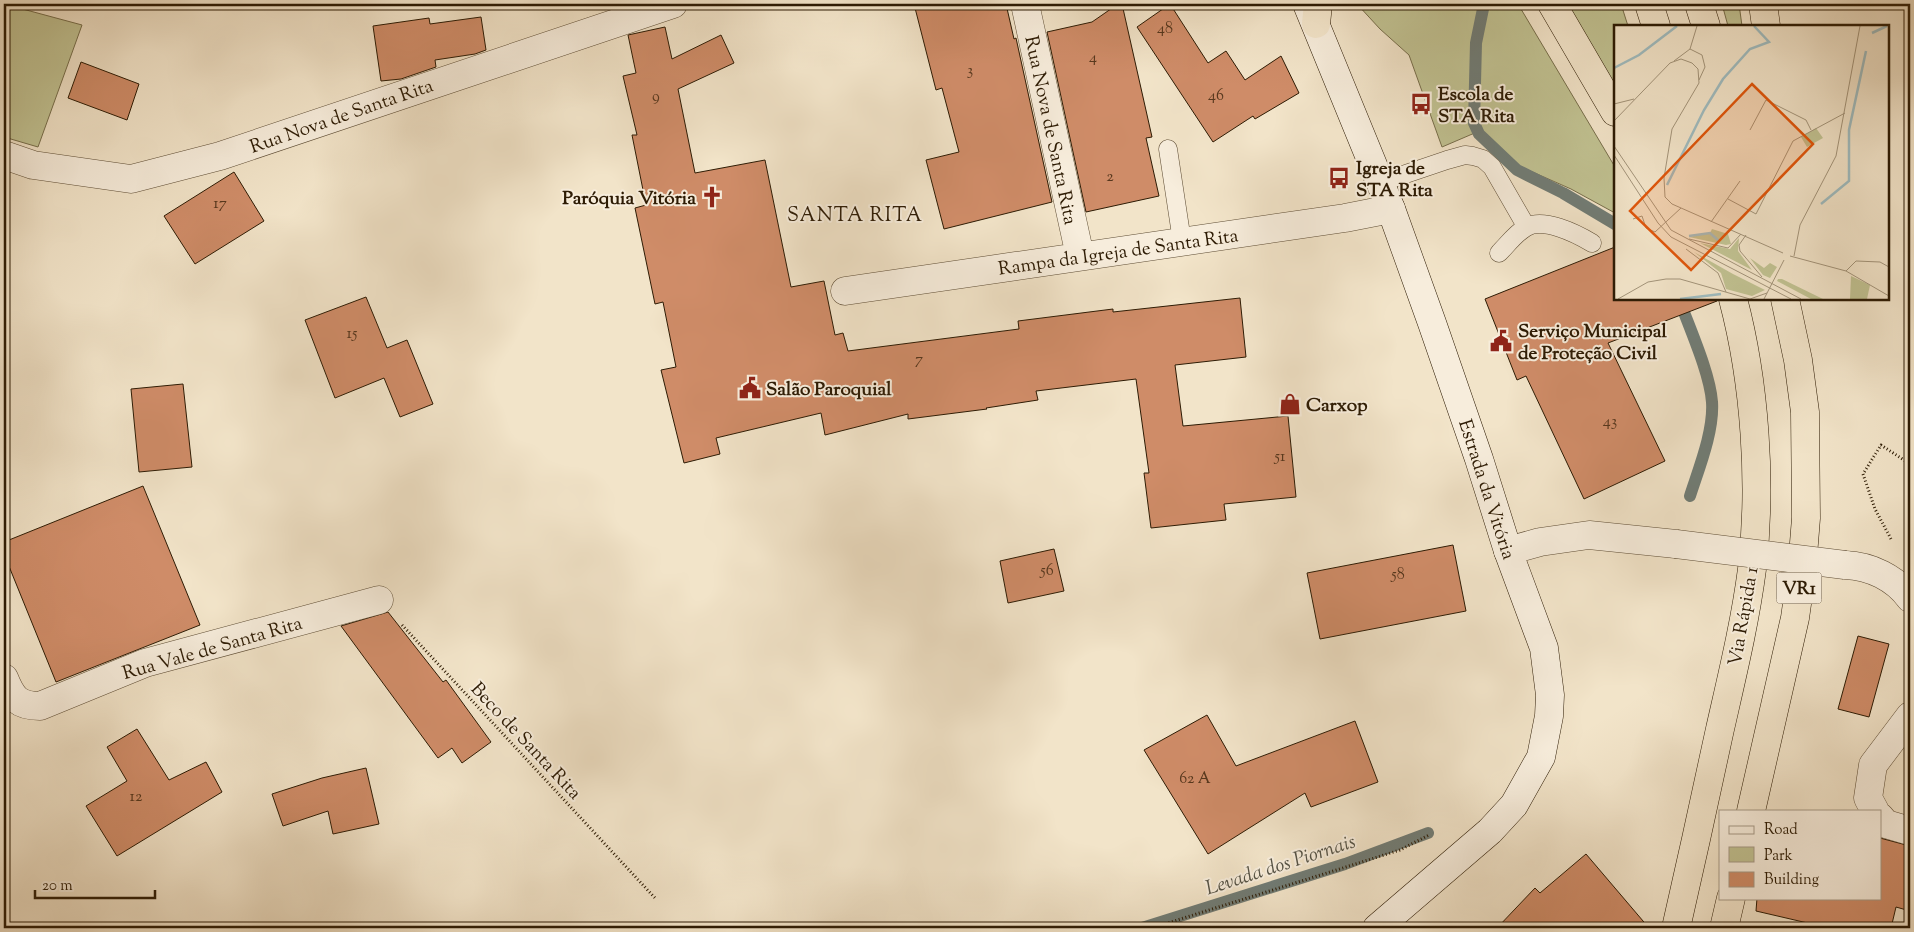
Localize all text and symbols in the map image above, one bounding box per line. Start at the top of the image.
house number: 48 [1157,18,1173,41]
inset map [1614,25,1889,300]
street label: Rua Nova de Santa Rita [1016,34,1083,228]
house number: 4 [1089,47,1097,70]
house number: 3 [967,60,973,83]
street label: Rua Nova de Santa Rita [246,73,437,161]
place label: Escola de STA Rita [1438,82,1515,131]
house number: 46 [1208,85,1224,108]
house number: 9 [652,86,660,109]
bus stop icon: Escola de STA Rita [1408,91,1434,117]
place label: Igreja de STA Rita [1356,156,1433,205]
bus stop icon: Igreja de STA Rita [1326,165,1352,191]
house number: 2 [1106,166,1114,189]
church icon: Paróquia Vitória [699,184,725,210]
place label: Paróquia Vitória [562,186,696,213]
house number: 17 [213,193,227,216]
district label: SANTA RITA [787,202,923,231]
street label: Rampa da Igreja de Santa Rita [996,223,1240,284]
place label: Serviço Municipal de Proteção Civil [1518,319,1667,368]
house number: 15 [347,323,358,346]
public building icon: Serviço Municipal de Proteção Civil [1488,328,1514,354]
house number: 7 [915,349,923,372]
public building icon: Salão Paroquial [737,375,763,401]
place label: Salão Paroquial [766,377,892,404]
shop icon: Carxop [1277,391,1303,417]
place label: Carxop [1306,393,1368,420]
house number: 43 [1603,411,1617,434]
street label: Estrada da Vitória [1450,416,1521,564]
house number: 51 [1274,446,1286,469]
house number: 56 [1039,560,1054,583]
house number: 58 [1390,564,1405,587]
street label: Via Rápida 1 [1722,564,1767,668]
road number: VR1 [1776,572,1822,604]
street label: Rua Vale de Santa Rita [120,611,306,688]
street label: Beco de Santa Rita [463,677,587,807]
house number: 62 A [1179,768,1211,791]
house number: 12 [130,786,143,809]
legend [1719,810,1882,900]
text: Road [1764,820,1798,841]
water label: Levada dos Piornais [1202,828,1360,904]
text: Park [1764,846,1793,867]
scale bar [35,867,155,899]
text: Building [1764,870,1819,891]
text: 20 m [42,876,73,897]

